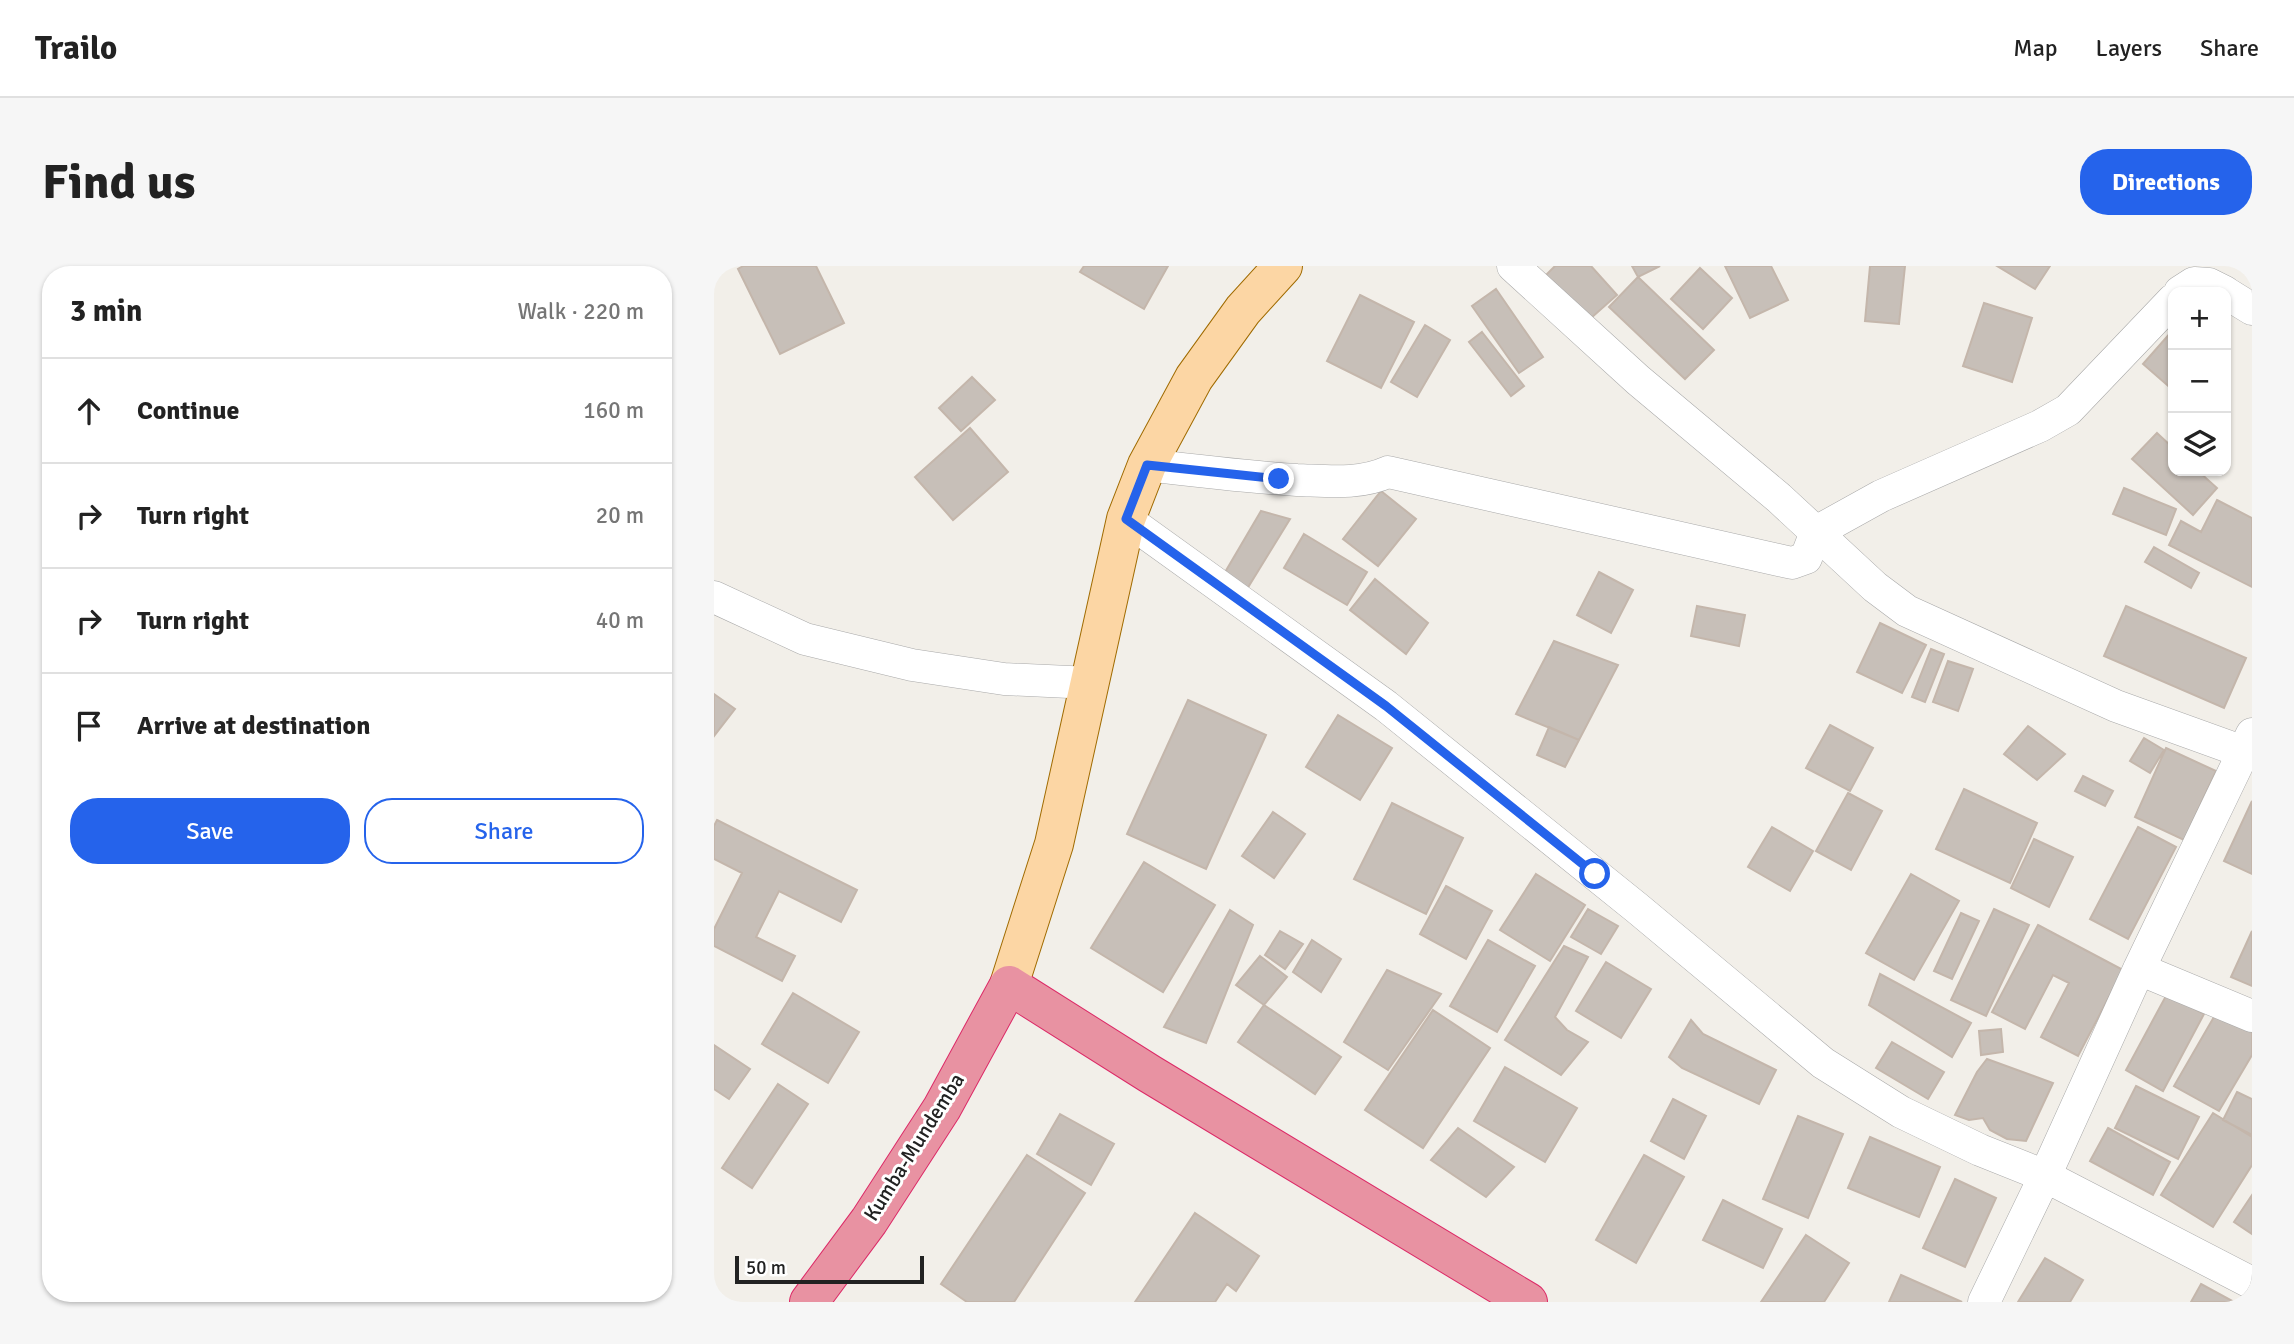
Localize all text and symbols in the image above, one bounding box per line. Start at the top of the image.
text: Trailo [35,28,117,69]
text: Map [2013,33,2058,63]
text: Layers [2096,33,2162,63]
text: Share [2200,33,2259,63]
button: Directions [2080,149,2252,215]
text: Find us [42,152,195,212]
map controls [2168,287,2231,476]
button: + [2168,287,2231,350]
text: 3 min [70,293,142,330]
text: Walk · 220 m [518,297,644,326]
button: − [2168,350,2231,413]
icon: ahead [70,392,108,430]
text: Continue [137,395,239,427]
text: 160 m [583,396,644,425]
button: layers [2168,413,2231,476]
route end [1263,463,1294,494]
icon: right [70,497,108,535]
text: Turn right [137,500,249,532]
text: 20 m [596,501,644,530]
icon: right [70,602,108,640]
text: Turn right [137,605,249,637]
text: 40 m [596,606,644,635]
icon: arrive [70,707,108,745]
text: Arrive at destination [137,710,370,742]
button: Save [70,798,350,864]
button: Share [364,798,644,864]
route start [1579,858,1610,889]
street label: Kumba-Mundemba [858,1068,970,1226]
scale bar [735,1253,924,1285]
text: 50 m [746,1256,786,1280]

